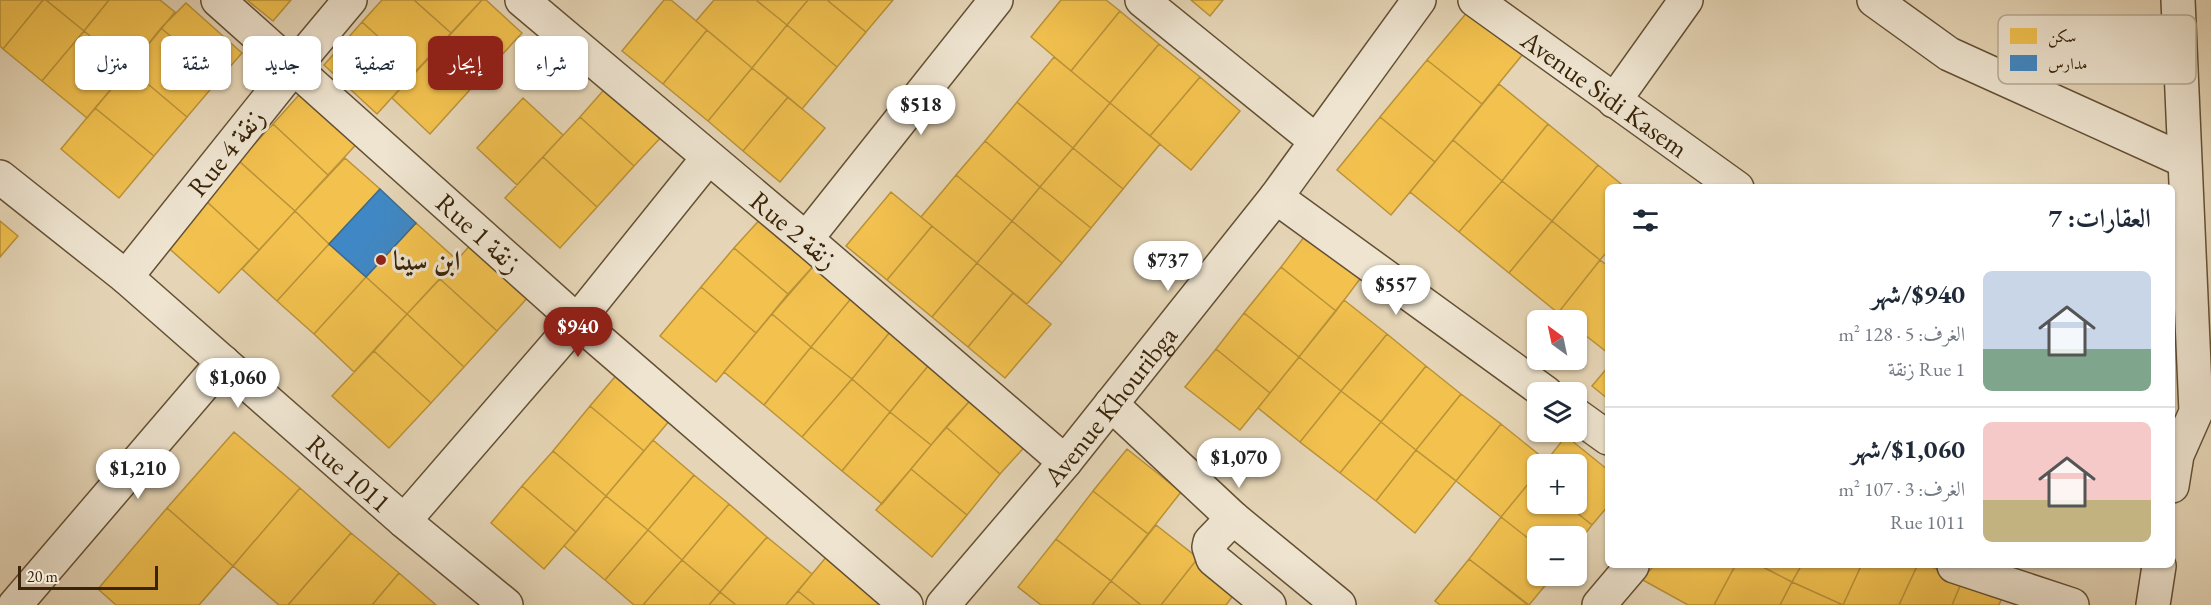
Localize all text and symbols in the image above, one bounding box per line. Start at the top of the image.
legend [1998,15,2196,84]
street label: Avenue Sidi Kasem [1514,21,1695,165]
text: سكن [2048,26,2076,48]
chip: منزل [75,36,149,90]
chip: شقة [161,36,231,90]
chip: جديد [243,36,321,90]
chip: تصفية [333,36,416,90]
chip: إيجار [428,36,503,90]
chip: شراء [515,36,588,90]
text: مدارس [2048,53,2088,74]
pin: $518 [885,85,957,136]
text: $518 [901,91,941,117]
street label: Rue 4 زنقة [180,101,272,203]
street label: Rue 2 زنقة [743,183,845,277]
street label: Rue 1 زنقة [429,185,529,281]
text: العقارات: 7 [2048,201,2151,235]
icon: filters [1629,204,1662,237]
pin: $737 [1132,241,1204,292]
place label: ابن سينا [393,243,460,278]
text: $737 [1148,247,1188,273]
marker: ابن سينا [374,253,388,267]
pin: $557 [1360,265,1432,316]
text: $557 [1376,271,1416,297]
text: $940/شهر [1871,277,1965,311]
icon: home [2031,295,2103,367]
pin: $940 [542,307,614,358]
north arrow [1527,310,1587,370]
map controls [1527,310,1587,586]
text: $940 [558,313,598,339]
street label: Avenue Khouribga [1035,318,1184,493]
text: الغرف: 5 · 128 m² [1838,321,1965,347]
text: Rue 1 زنقة [1888,356,1965,382]
pin: $1,060 [189,358,287,409]
text: $1,060 [210,364,266,390]
button: layers [1527,382,1587,442]
street label: Rue 1011 [300,426,399,520]
text: $1,060/شهر [1851,432,1965,466]
pin: $1,070 [1190,438,1288,489]
text: $1,070 [1211,444,1267,470]
icon: home [2031,446,2103,518]
pin: $1,210 [89,449,187,500]
button: + [1527,454,1587,514]
text: $1,210 [110,455,166,481]
text: الغرف: 3 · 107 m² [1838,476,1965,502]
text: Rue 1011 [1890,509,1965,535]
button: − [1527,526,1587,586]
scale bar [18,563,158,590]
text: 20 m [27,566,58,587]

